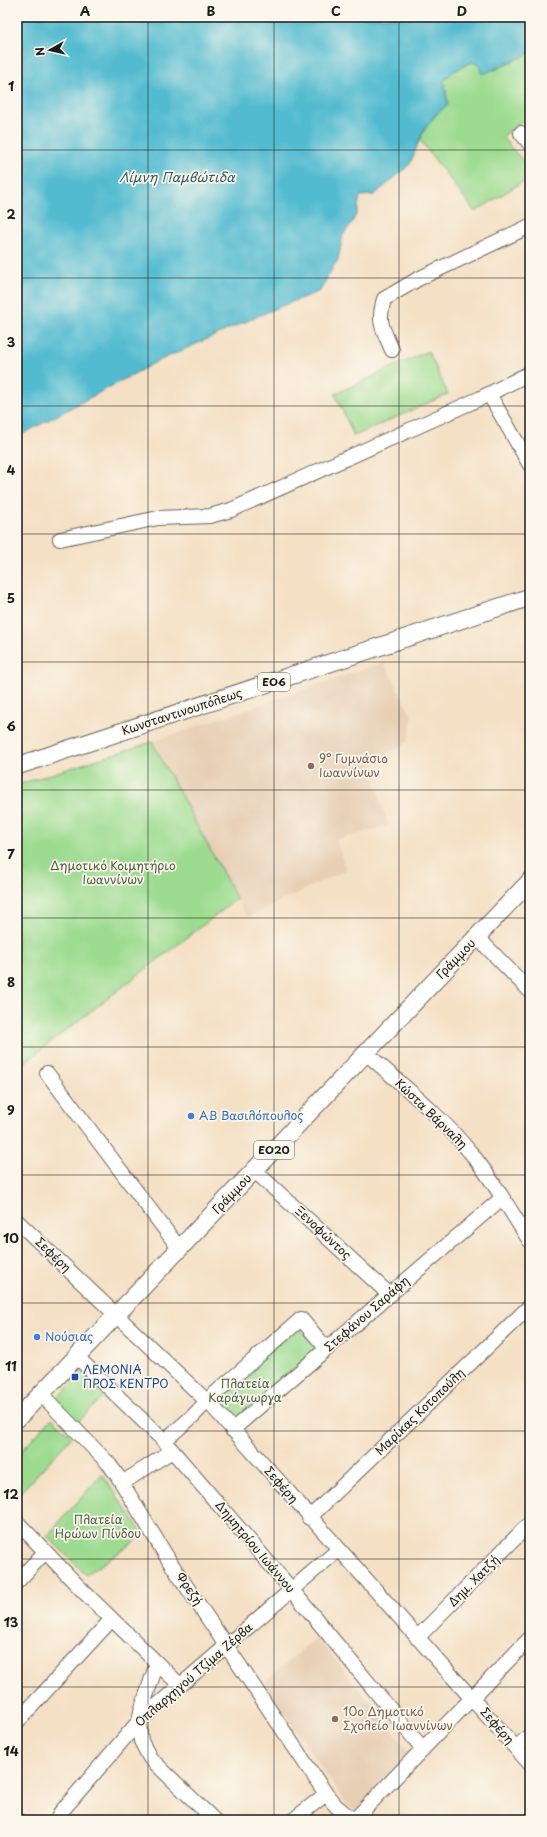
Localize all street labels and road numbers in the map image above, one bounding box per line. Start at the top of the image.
road number: ΕΟ6 [258,673,290,691]
street label: Κωνσταντινουπόλεως [119,683,244,739]
street label: Γράμμου [431,934,479,983]
street label: Κώστα Βάρναλη [391,1074,472,1153]
road number: ΕΟ20 [254,1141,294,1159]
street label: Γράμμου [207,1169,255,1218]
street label: Ξενοφώντος [292,1201,356,1263]
street label: Σεφέρη [32,1233,76,1276]
street label: Στεφάνου Σαράφη [320,1271,413,1355]
street label: Μαρίκας Κοτοπούλη [370,1364,468,1459]
street label: Σεφέρη [261,1462,303,1507]
street label: Δημητρίου Ιωάννου [212,1496,300,1596]
street label: Δημ. Χατζή [444,1551,503,1610]
street label: Φρεζή [172,1568,208,1609]
street label: Οπλαρχηγού Τζίμα Ζέρβα [131,1618,256,1731]
street label: Σεφέρη [477,1703,519,1748]

